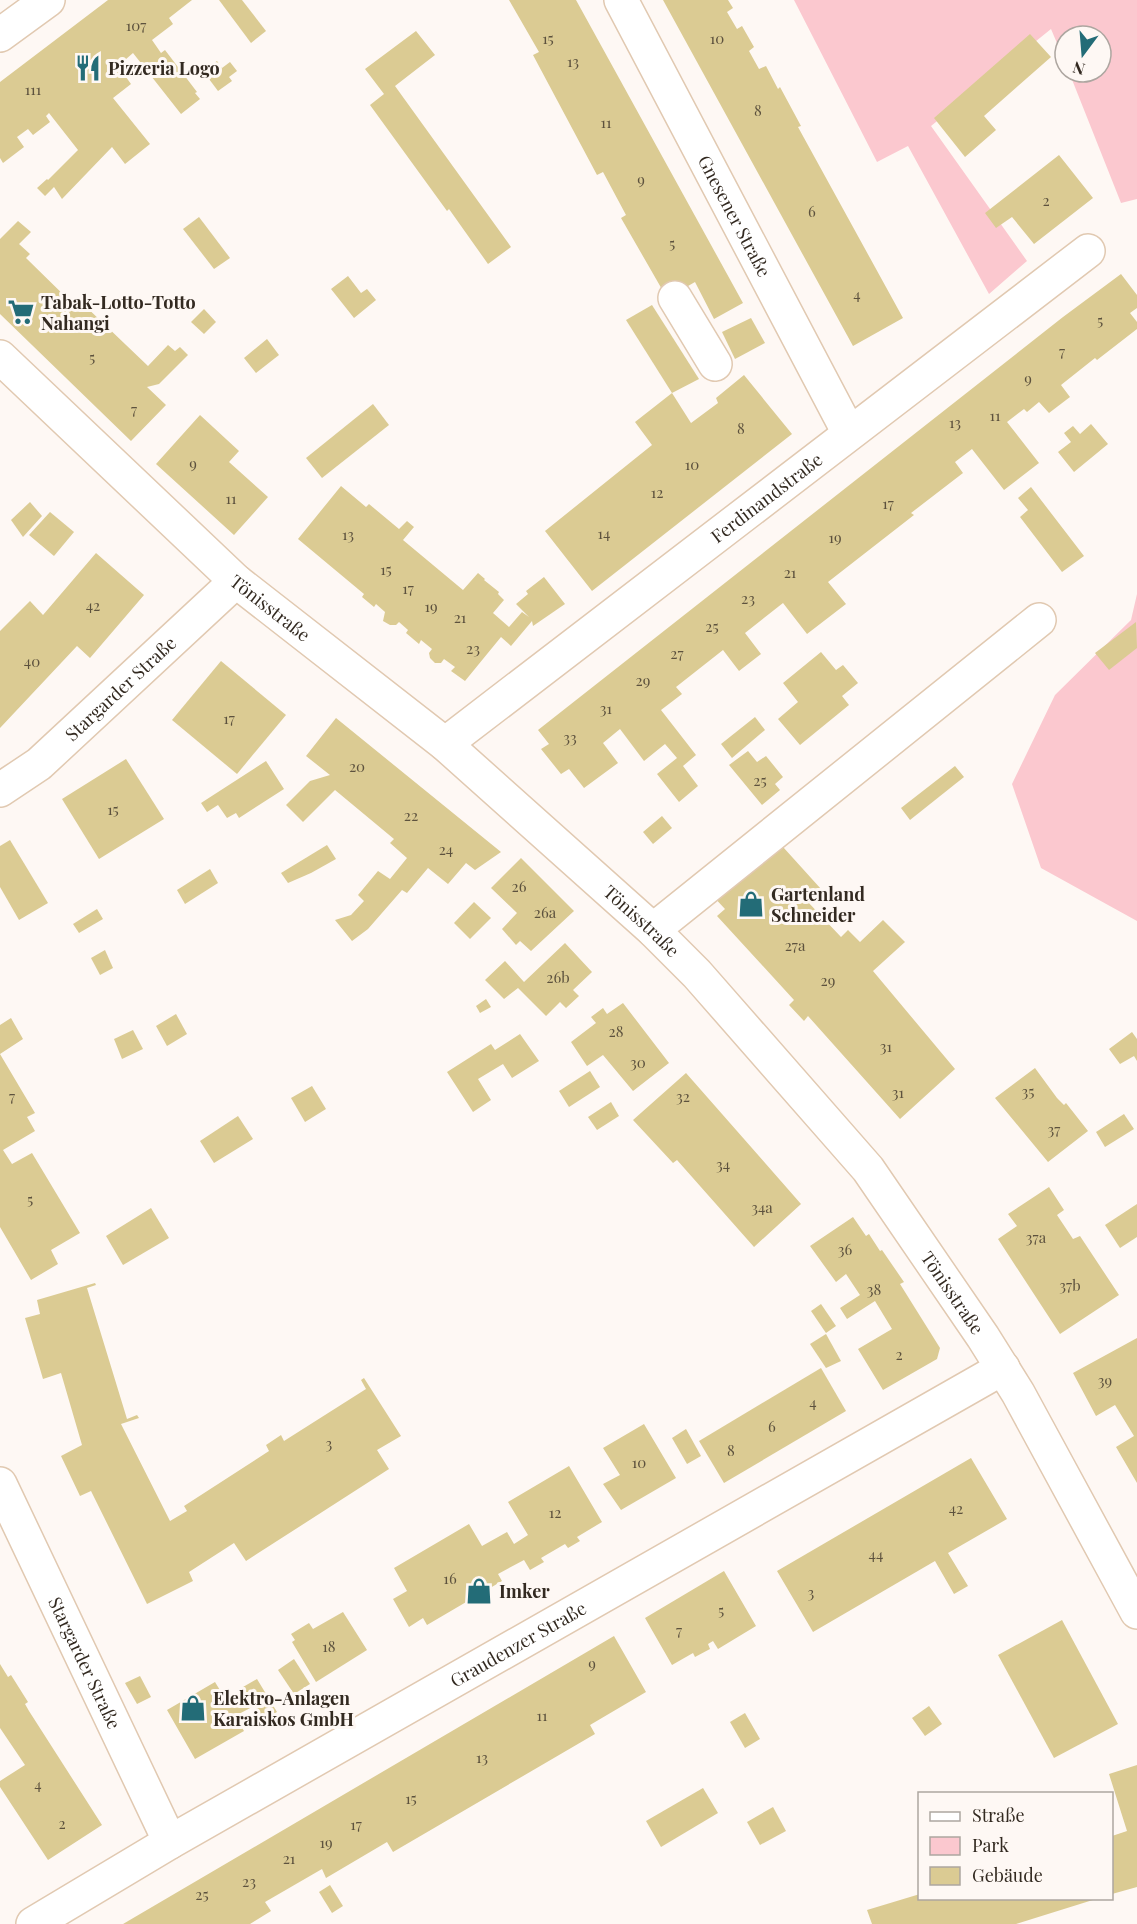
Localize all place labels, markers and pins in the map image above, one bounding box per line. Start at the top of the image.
restaurant icon: Pizzeria Logo [73,53,103,83]
place label: Pizzeria Logo [108,56,220,80]
place label: Tabak-Lotto-Totto Nahangi [41,290,196,335]
supermarket icon: Tabak-Lotto-Totto Nahangi [6,297,36,327]
place label: Gartenland Schneider [771,882,865,927]
shop icon: Gartenland Schneider [736,889,766,919]
shop icon: Imker [464,1576,494,1606]
place label: Imker [499,1579,550,1603]
place label: Elektro-Anlagen Karaiskos GmbH [213,1686,354,1731]
shop icon: Elektro-Anlagen Karaiskos GmbH [178,1693,208,1723]

